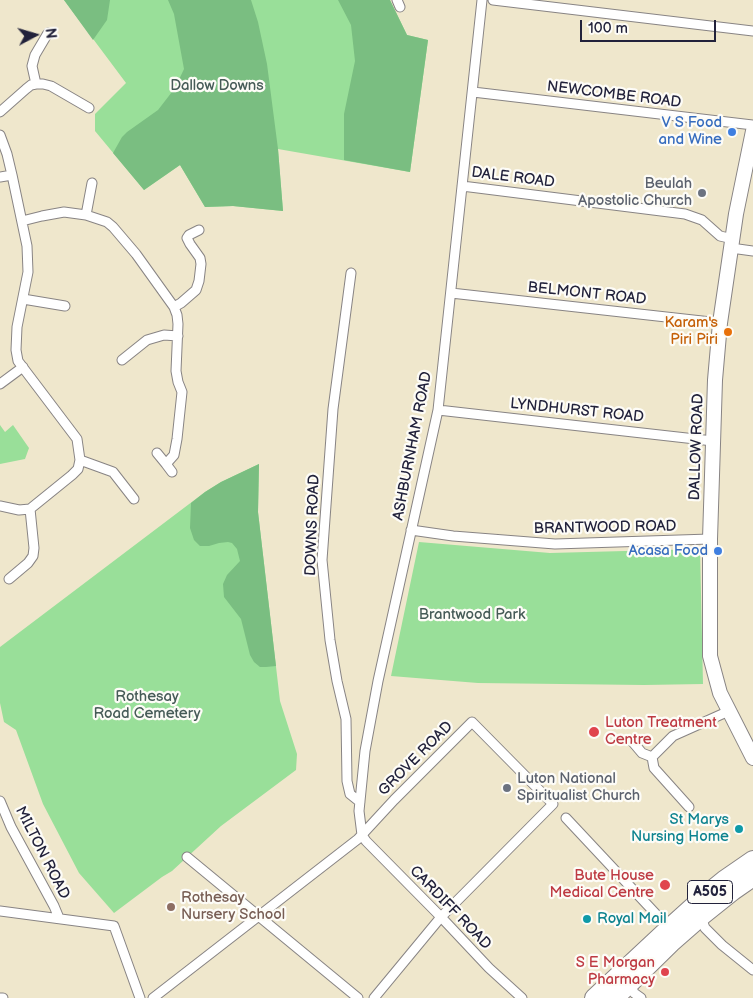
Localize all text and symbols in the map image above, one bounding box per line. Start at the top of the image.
north arrow [10,10,60,60]
scale bar [583,10,719,42]
text: 100 m [588,19,628,38]
text: N [41,27,59,39]
park label: Dallow Downs [170,77,264,95]
street label: NEWCOMBE ROAD [546,78,682,112]
place label: V S Food and Wine [659,114,722,149]
marker: V S Food and Wine [726,126,738,138]
street label: DALE ROAD [470,164,556,192]
place label: Beulah Apostolic Church [578,175,692,210]
marker: Beulah Apostolic Church [696,187,708,199]
street label: BELMONT ROAD [527,279,647,309]
place label: Karam's Piri Piri [665,314,718,349]
marker: Karam's Piri Piri [722,326,734,338]
street label: ASHBURNHAM ROAD [390,370,436,522]
street label: DALLOW ROAD [686,393,708,501]
street label: LYNDHURST ROAD [509,395,645,427]
street label: DOWNS ROAD [302,474,324,576]
street label: BRANTWOOD ROAD [533,518,677,538]
place label: Acasa Food [629,542,708,560]
marker: Acasa Food [712,545,724,557]
park label: Brantwood Park [419,606,525,624]
park label: Rothesay Road Cemetery [93,688,201,723]
place label: Luton Treatment Centre [605,714,717,749]
street label: GROVE ROAD [375,718,457,800]
marker: Luton Treatment Centre [587,725,601,739]
place label: Luton National Spiritualist Church [517,770,640,805]
marker: Luton National Spiritualist Church [501,782,513,794]
street label: MILTON ROAD [11,804,73,902]
place label: St Marys Nursing Home [631,811,729,846]
marker: St Marys Nursing Home [733,823,745,835]
street label: CARDIFF ROAD [405,862,495,954]
place label: Bute House Medical Centre [550,867,654,902]
marker: Bute House Medical Centre [658,878,672,892]
road number: A505 [688,880,732,904]
place label: Rothesay Nursery School [181,889,285,924]
marker: Rothesay Nursery School [165,901,177,913]
place label: Royal Mail [597,910,667,928]
marker: Royal Mail [581,913,593,925]
place label: S E Morgan Pharmacy [576,954,655,989]
marker: S E Morgan Pharmacy [659,966,671,978]

